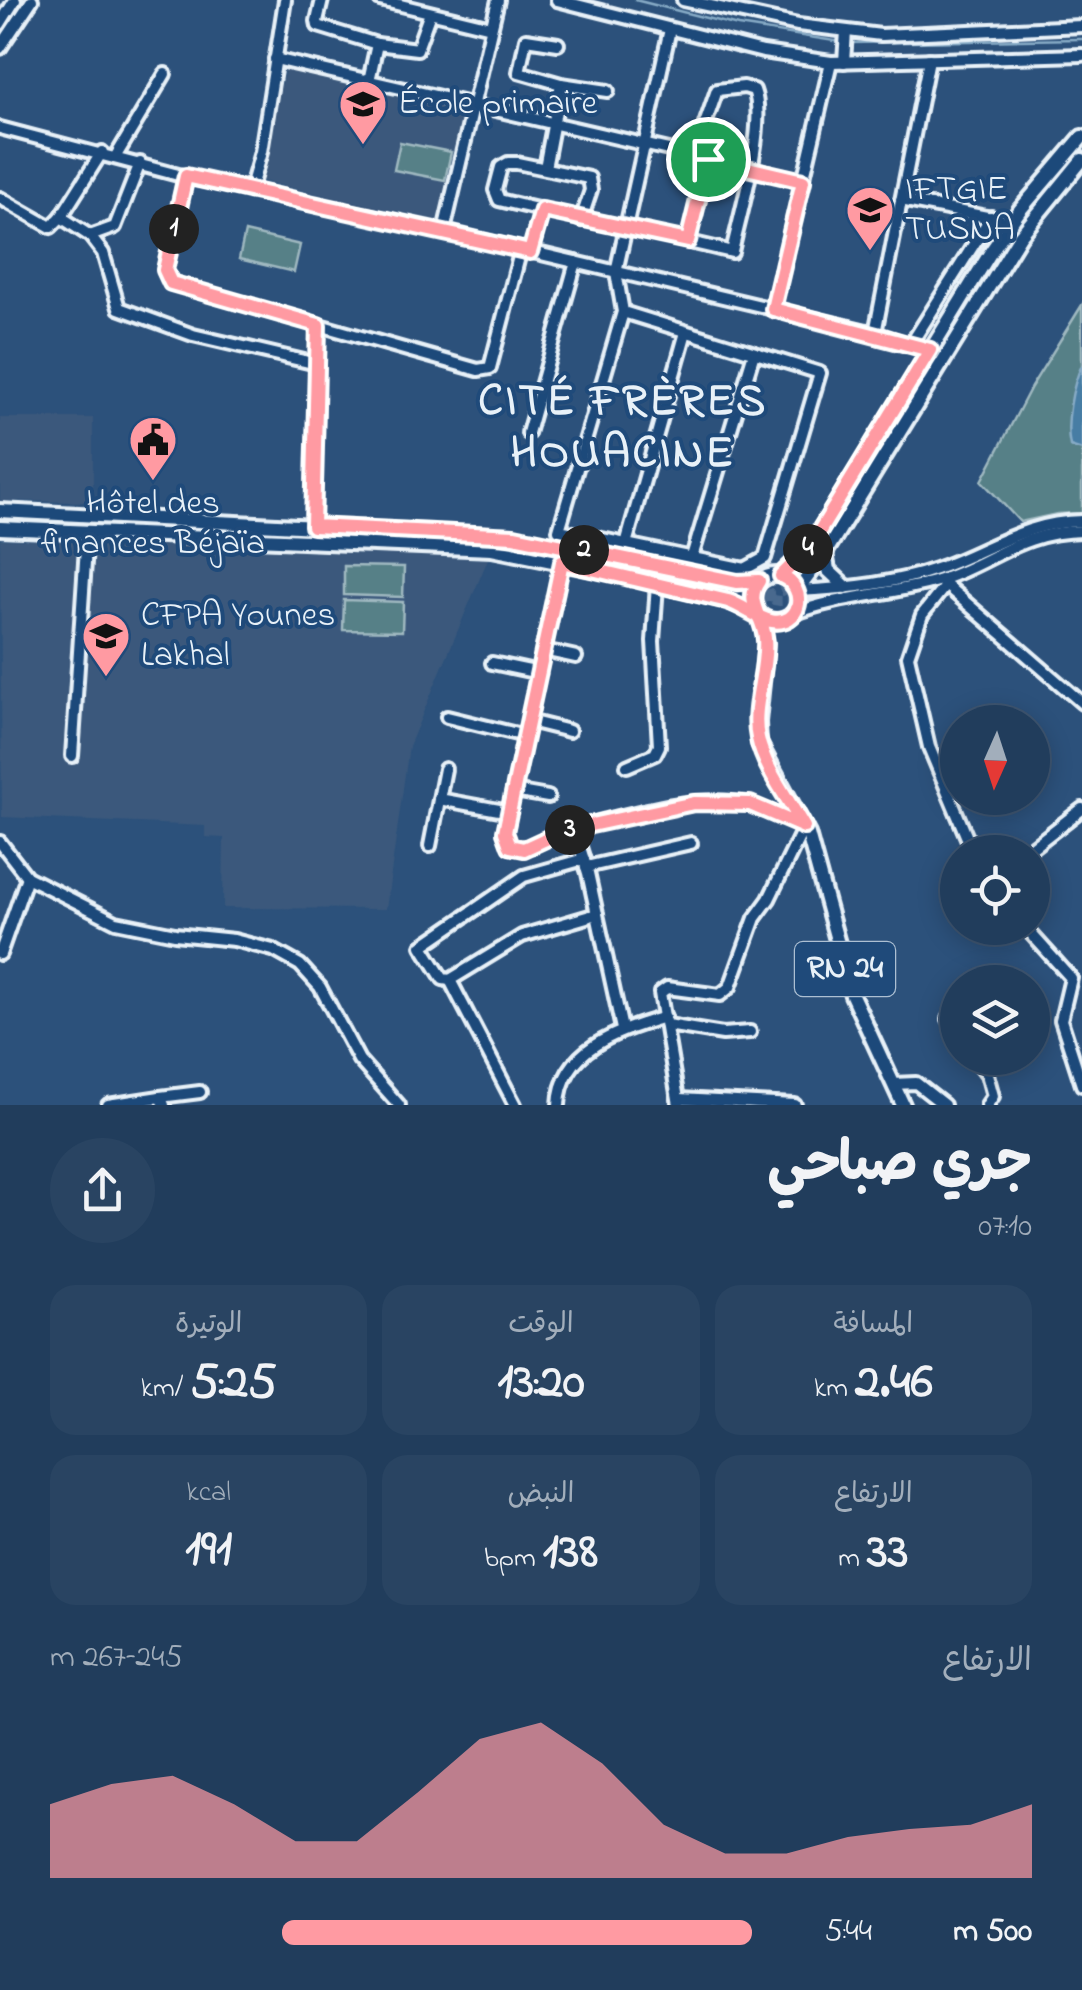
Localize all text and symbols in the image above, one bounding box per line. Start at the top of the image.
school or university icon: École primaire [337,78,389,146]
place label: École primaire [398,79,598,130]
pin [666,117,751,202]
icon: arrive [681,132,736,187]
place label: IFTGIE TUSNA [905,165,1015,256]
school or university icon: IFTGIE TUSNA [844,184,896,252]
pin: 1 [149,204,199,254]
text: 1 [170,208,178,249]
district label: CITÉ FRÈRES HOUACINE [478,370,768,488]
public building icon: Hôtel des finances Béjaïa [127,414,179,482]
place label: Hôtel des finances Béjaïa [41,479,265,570]
pin: 4 [783,524,833,574]
pin: 2 [559,525,609,575]
text: 4 [802,528,814,569]
text: 2 [577,529,591,570]
place label: CFPA Younes Lakhal [141,591,335,682]
school or university icon: CFPA Younes Lakhal [80,610,132,678]
north arrow [940,705,1050,815]
map controls [940,705,1050,1075]
pin: 3 [545,805,595,855]
text: 3 [564,809,576,850]
button: locate [940,835,1050,945]
road number: RN 24 [795,942,895,996]
button: layers [940,965,1050,1075]
text: جري صباحي [767,1126,1032,1206]
button: share [50,1138,155,1243]
text: 07:10 [978,1204,1032,1251]
text: الوتيرة [175,1305,242,1346]
text: الوقت [508,1305,574,1346]
text: المسافة [833,1305,913,1346]
text: 5:25 [190,1347,277,1420]
text: 13:20 [497,1347,585,1420]
text: 2.46 [855,1347,933,1420]
text: /km [141,1369,190,1410]
text: km [814,1369,855,1410]
text: kcal [186,1473,231,1514]
text: النبض [508,1475,574,1516]
text: الارتفاع [834,1475,913,1516]
text: 191 [185,1514,232,1587]
text: 138 [543,1517,598,1590]
text: 33 [867,1517,908,1590]
text: bpm [484,1539,543,1580]
text: m [838,1539,867,1580]
text: 245–267 m [50,1635,183,1682]
text: الارتفاع [942,1639,1032,1686]
text: 5:44 [825,1909,872,1956]
text: 500 m [953,1909,1032,1956]

